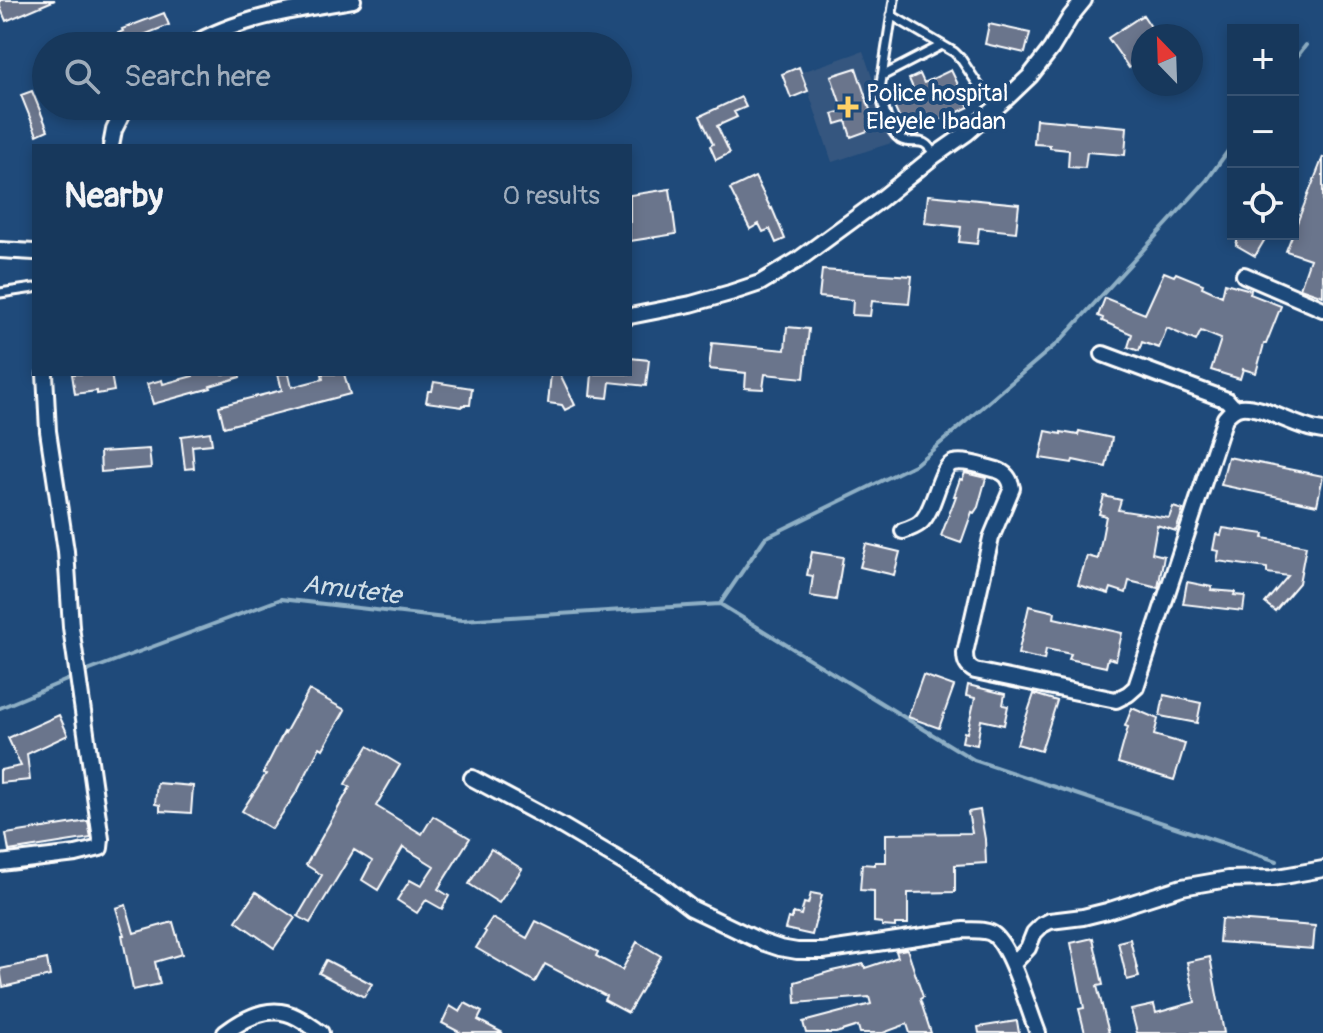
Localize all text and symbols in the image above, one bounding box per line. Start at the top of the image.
north arrow [1131,24,1203,96]
map controls [1227,24,1299,240]
button: + [1227,24,1299,96]
search box [32,32,632,120]
icon: search [60,54,104,98]
text: Search here [124,58,271,95]
place label: Police hospital Eleyele Ibadan [866,79,1008,136]
marker: Police hospital Eleyele Ibadan [837,96,859,118]
button: − [1227,96,1299,168]
button: locate [1227,168,1299,240]
text: Nearby [64,175,163,218]
text: 0 results [503,180,600,212]
water label: Amutete [301,568,405,612]

